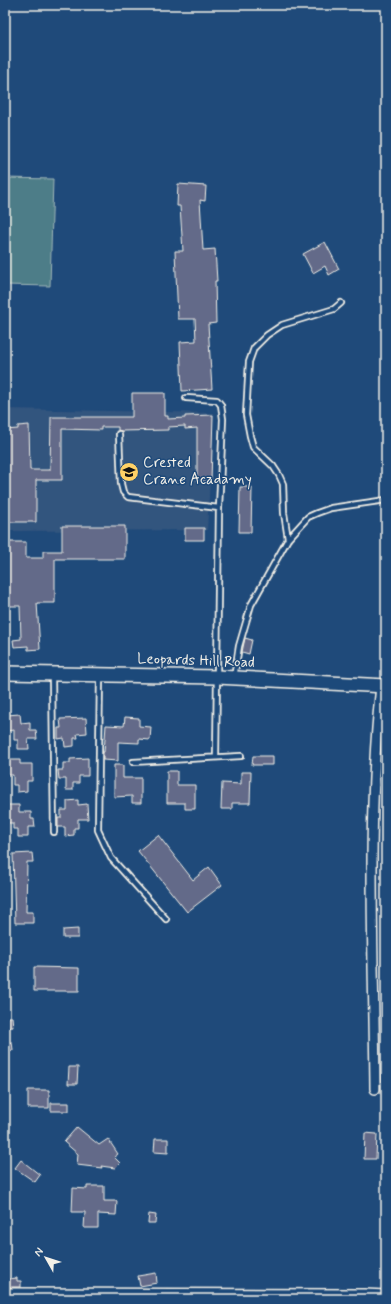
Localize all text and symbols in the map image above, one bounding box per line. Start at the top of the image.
place label: Crested Crane Acadamy [143,453,252,490]
school or university icon: Crested Crane Acadamy [118,461,140,483]
street label: Leopards Hill Road [137,649,255,673]
north arrow [26,1238,66,1278]
text: N [31,1245,47,1260]

